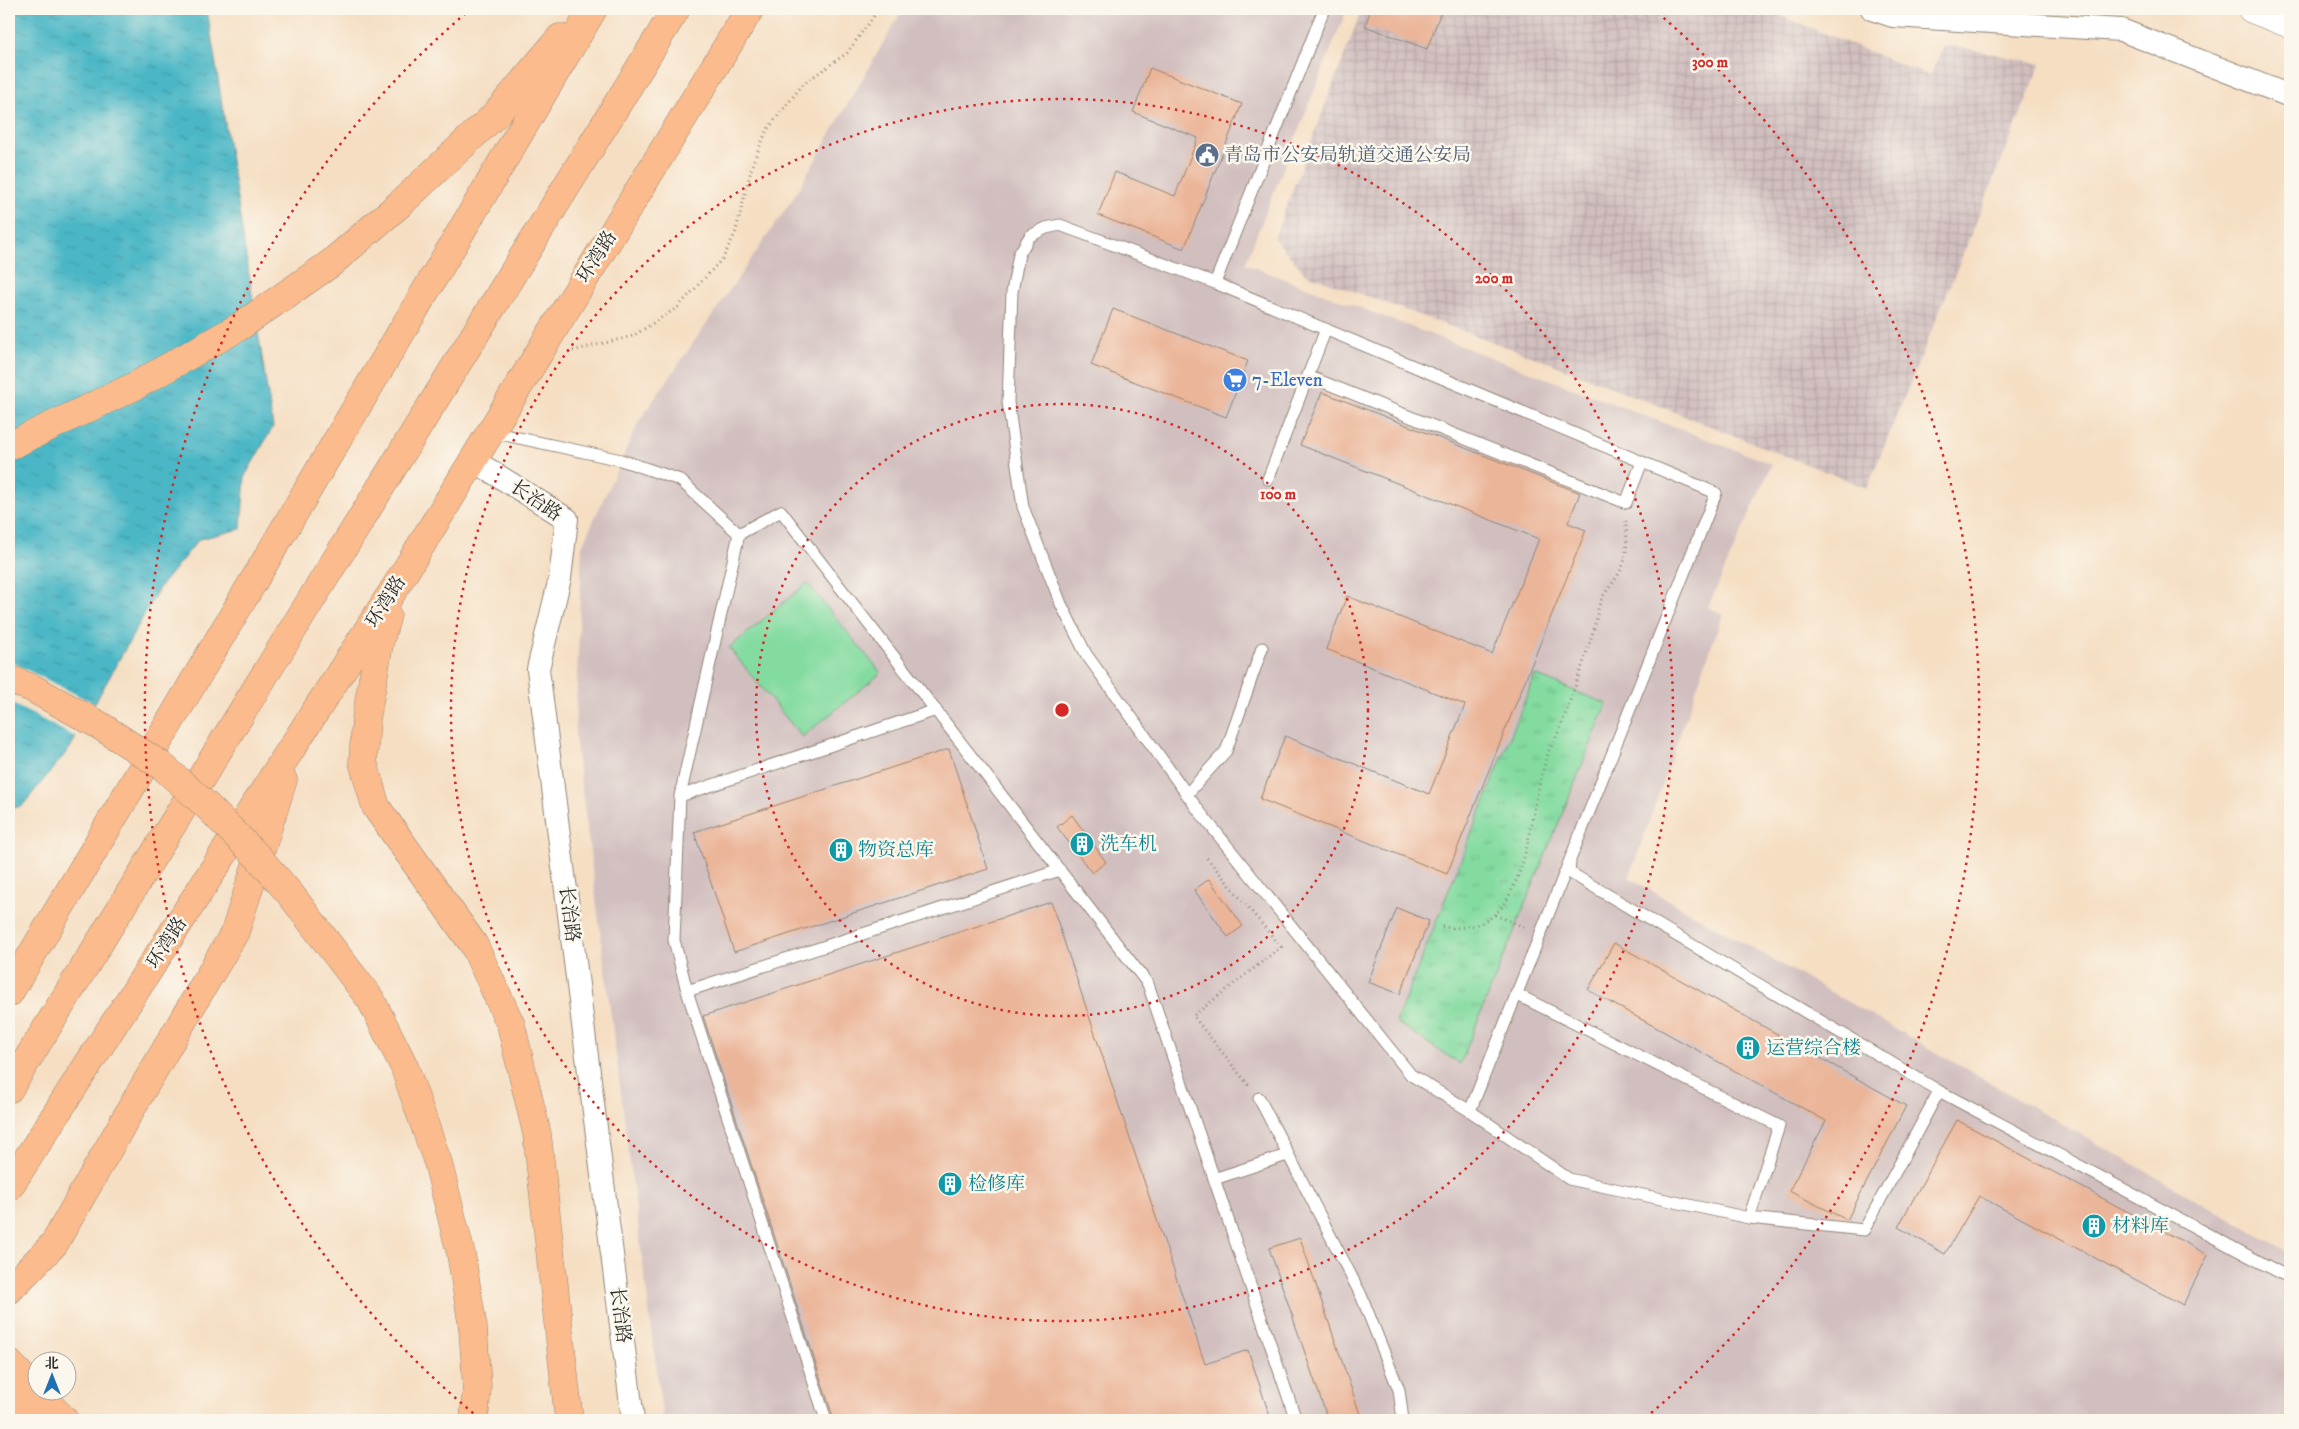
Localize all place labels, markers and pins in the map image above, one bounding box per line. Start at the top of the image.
public building icon: 青岛市公安局轨道交通公安局 [1194,142,1220,168]
place label: 青岛市公安局轨道交通公安局 [1224,144,1471,167]
supermarket icon: 7-Eleven [1222,367,1248,393]
place label: 7-Eleven [1252,369,1323,392]
centre of rings [1053,701,1071,719]
building icon: 洗车机 [1069,831,1095,857]
place label: 洗车机 [1100,833,1157,856]
building icon: 物资总库 [828,837,854,863]
place label: 物资总库 [858,839,934,862]
building icon: 运营综合楼 [1735,1035,1761,1061]
place label: 运营综合楼 [1766,1037,1861,1060]
building icon: 检修库 [937,1171,963,1197]
place label: 检修库 [968,1173,1025,1196]
building icon: 材料库 [2081,1213,2107,1239]
place label: 材料库 [2112,1215,2169,1238]

